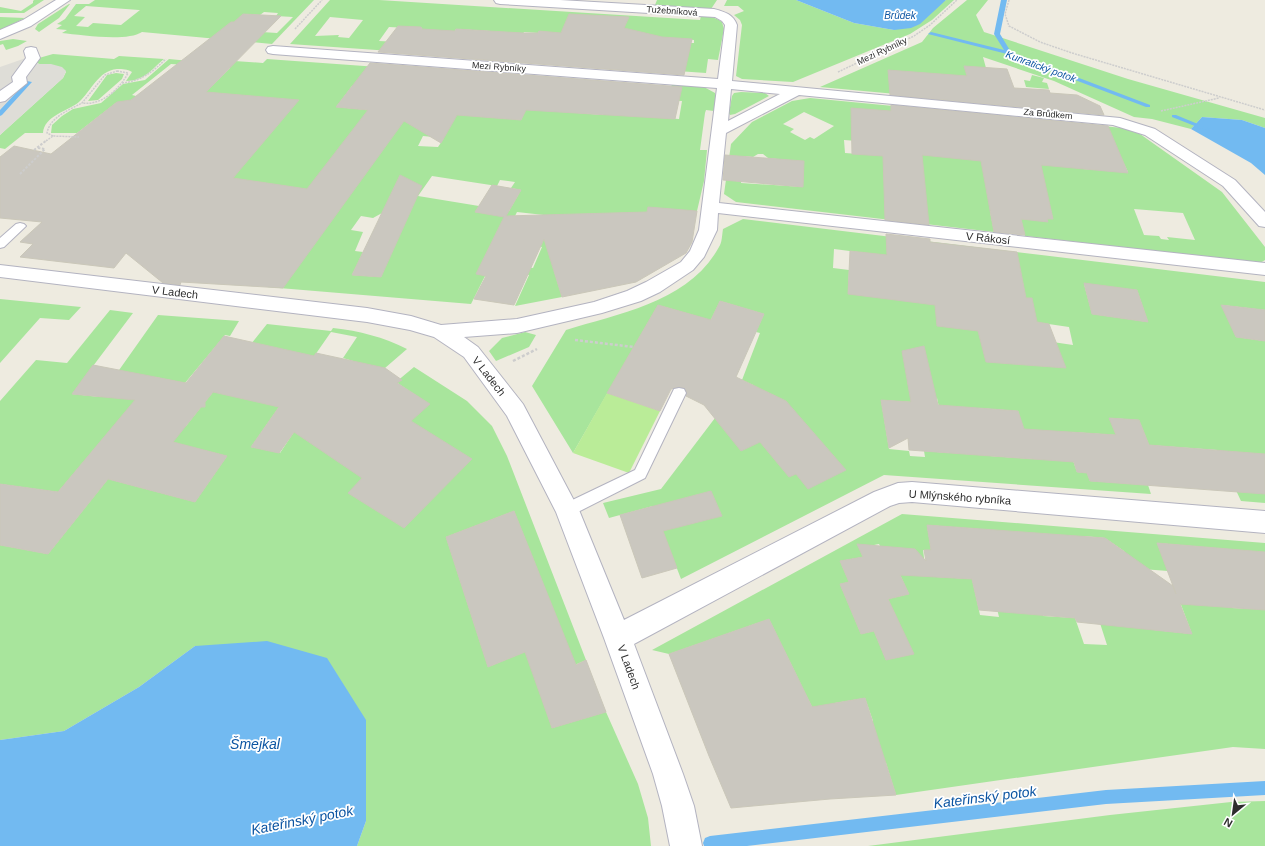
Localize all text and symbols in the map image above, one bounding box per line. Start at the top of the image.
street label: Tužebníková [646,4,698,18]
water label: Brůdek [884,10,917,21]
street label: Mezi Rybníky [855,35,909,67]
water label: Kunratický potok [1004,49,1078,85]
street label: Mezi Rybníky [472,60,527,74]
street label: Za Brůdkem [1023,107,1073,121]
street label: V Rákosí [965,230,1011,246]
street label: V Ladech [151,283,199,301]
street label: V Ladech [470,354,508,398]
street label: U Mlýnského rybníka [908,487,1013,507]
street label: V Ladech [615,643,643,691]
water label: Šmejkal [230,736,281,752]
water label: Kateřinský potok [933,783,1038,811]
north arrow [1213,794,1253,834]
water label: Kateřinský potok [250,802,355,838]
text: N [1222,816,1235,830]

